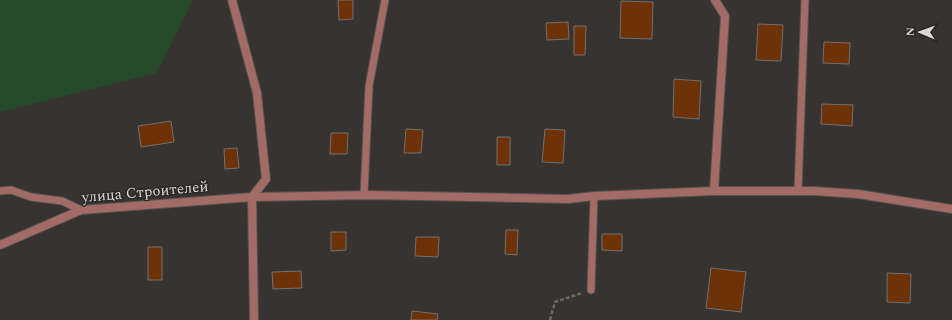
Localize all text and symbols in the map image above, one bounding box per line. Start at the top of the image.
north arrow [900,12,940,52]
text: N [902,27,919,36]
street label: улица Строителей [80,175,209,209]

